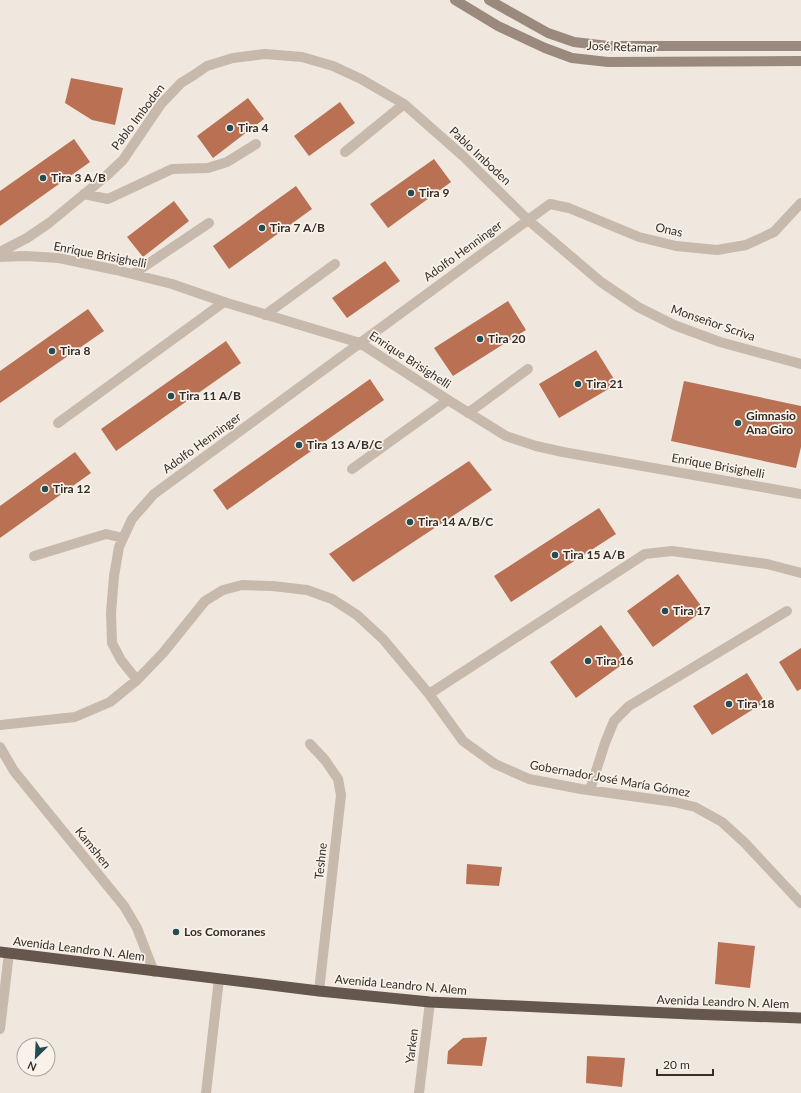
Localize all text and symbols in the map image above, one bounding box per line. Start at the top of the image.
street label: José Retamar [587,38,658,55]
street label: Pablo Imboden [108,81,167,153]
place label: Tira 4 [238,120,269,135]
marker: Tira 4 [225,123,235,133]
street label: Pablo Imboden [446,123,514,188]
place label: Tira 3 A/B [51,170,106,185]
marker: Tira 3 A/B [38,173,48,183]
place label: Tira 9 [419,185,450,200]
marker: Tira 9 [406,188,416,198]
street label: Adolfo Henninger [421,217,505,284]
street label: Onas [654,219,684,240]
place label: Tira 7 A/B [270,220,325,235]
marker: Tira 7 A/B [257,223,267,233]
street label: Enrique Brisighelli [52,238,148,271]
street label: Monseñor Scriva [669,301,757,344]
street label: Enrique Brisighelli [367,328,454,392]
place label: Tira 20 [488,331,526,346]
marker: Tira 20 [475,334,485,344]
place label: Tira 8 [60,343,91,358]
marker: Tira 8 [47,346,57,356]
place label: Tira 21 [586,376,624,391]
marker: Tira 21 [573,379,583,389]
place label: Tira 11 A/B [179,388,241,403]
marker: Tira 11 A/B [166,391,176,401]
place label: Gimnasio Ana Giro [745,408,796,437]
street label: Adolfo Henninger [160,409,244,476]
marker: Gimnasio Ana Giro [733,418,743,428]
place label: Tira 13 A/B/C [307,437,382,452]
marker: Tira 13 A/B/C [294,440,304,450]
street label: Enrique Brisighelli [670,450,766,481]
place label: Tira 12 [53,481,91,496]
marker: Tira 12 [40,484,50,494]
place label: Tira 14 A/B/C [418,514,493,529]
marker: Tira 14 A/B/C [405,517,415,527]
place label: Tira 15 A/B [563,547,625,562]
marker: Tira 15 A/B [550,550,560,560]
place label: Tira 17 [673,603,711,618]
marker: Tira 17 [660,606,670,616]
place label: Tira 16 [596,653,634,668]
marker: Tira 16 [583,656,593,666]
place label: Tira 18 [737,696,775,711]
marker: Tira 18 [724,699,734,709]
street label: Gobernador José María Gómez [529,757,692,800]
street label: Kamshen [72,824,115,871]
street label: Teshne [311,842,330,880]
place label: Los Comoranes [184,924,266,939]
marker: Los Comoranes [171,927,181,937]
street label: Avenida Leandro N. Alem [12,933,146,964]
street label: Avenida Leandro N. Alem [334,971,468,998]
street label: Avenida Leandro N. Alem [657,992,790,1011]
street label: Yarken [402,1028,421,1064]
north arrow [16,1037,56,1077]
scale bar [657,1051,713,1077]
text: 20 m [663,1057,690,1072]
text: N [25,1059,38,1074]

